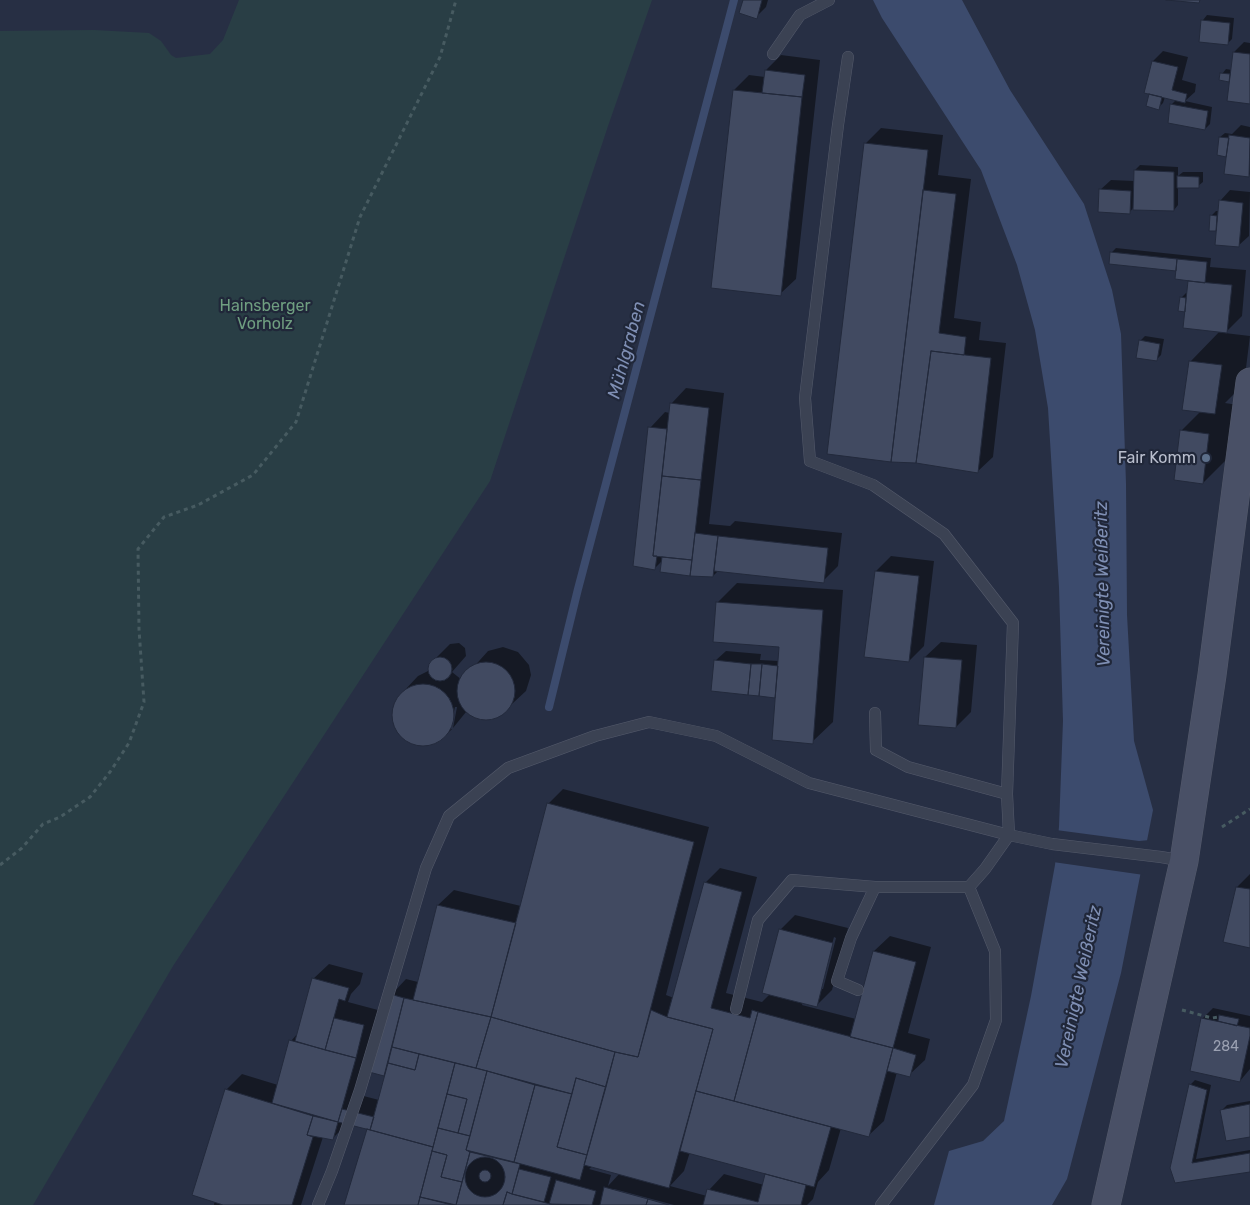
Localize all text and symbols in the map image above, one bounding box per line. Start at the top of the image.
park label: Hainsberger Vorholz [220,296,310,334]
water label: Mühlgraben [604,299,650,401]
place label: Fair Komm [1118,448,1196,468]
marker: Fair Komm [1200,452,1212,464]
water label: Vereinigte Weißeritz [1091,501,1115,667]
water label: Vereinigte Weißeritz [1051,904,1107,1070]
house number: 284 [1213,1039,1239,1055]

